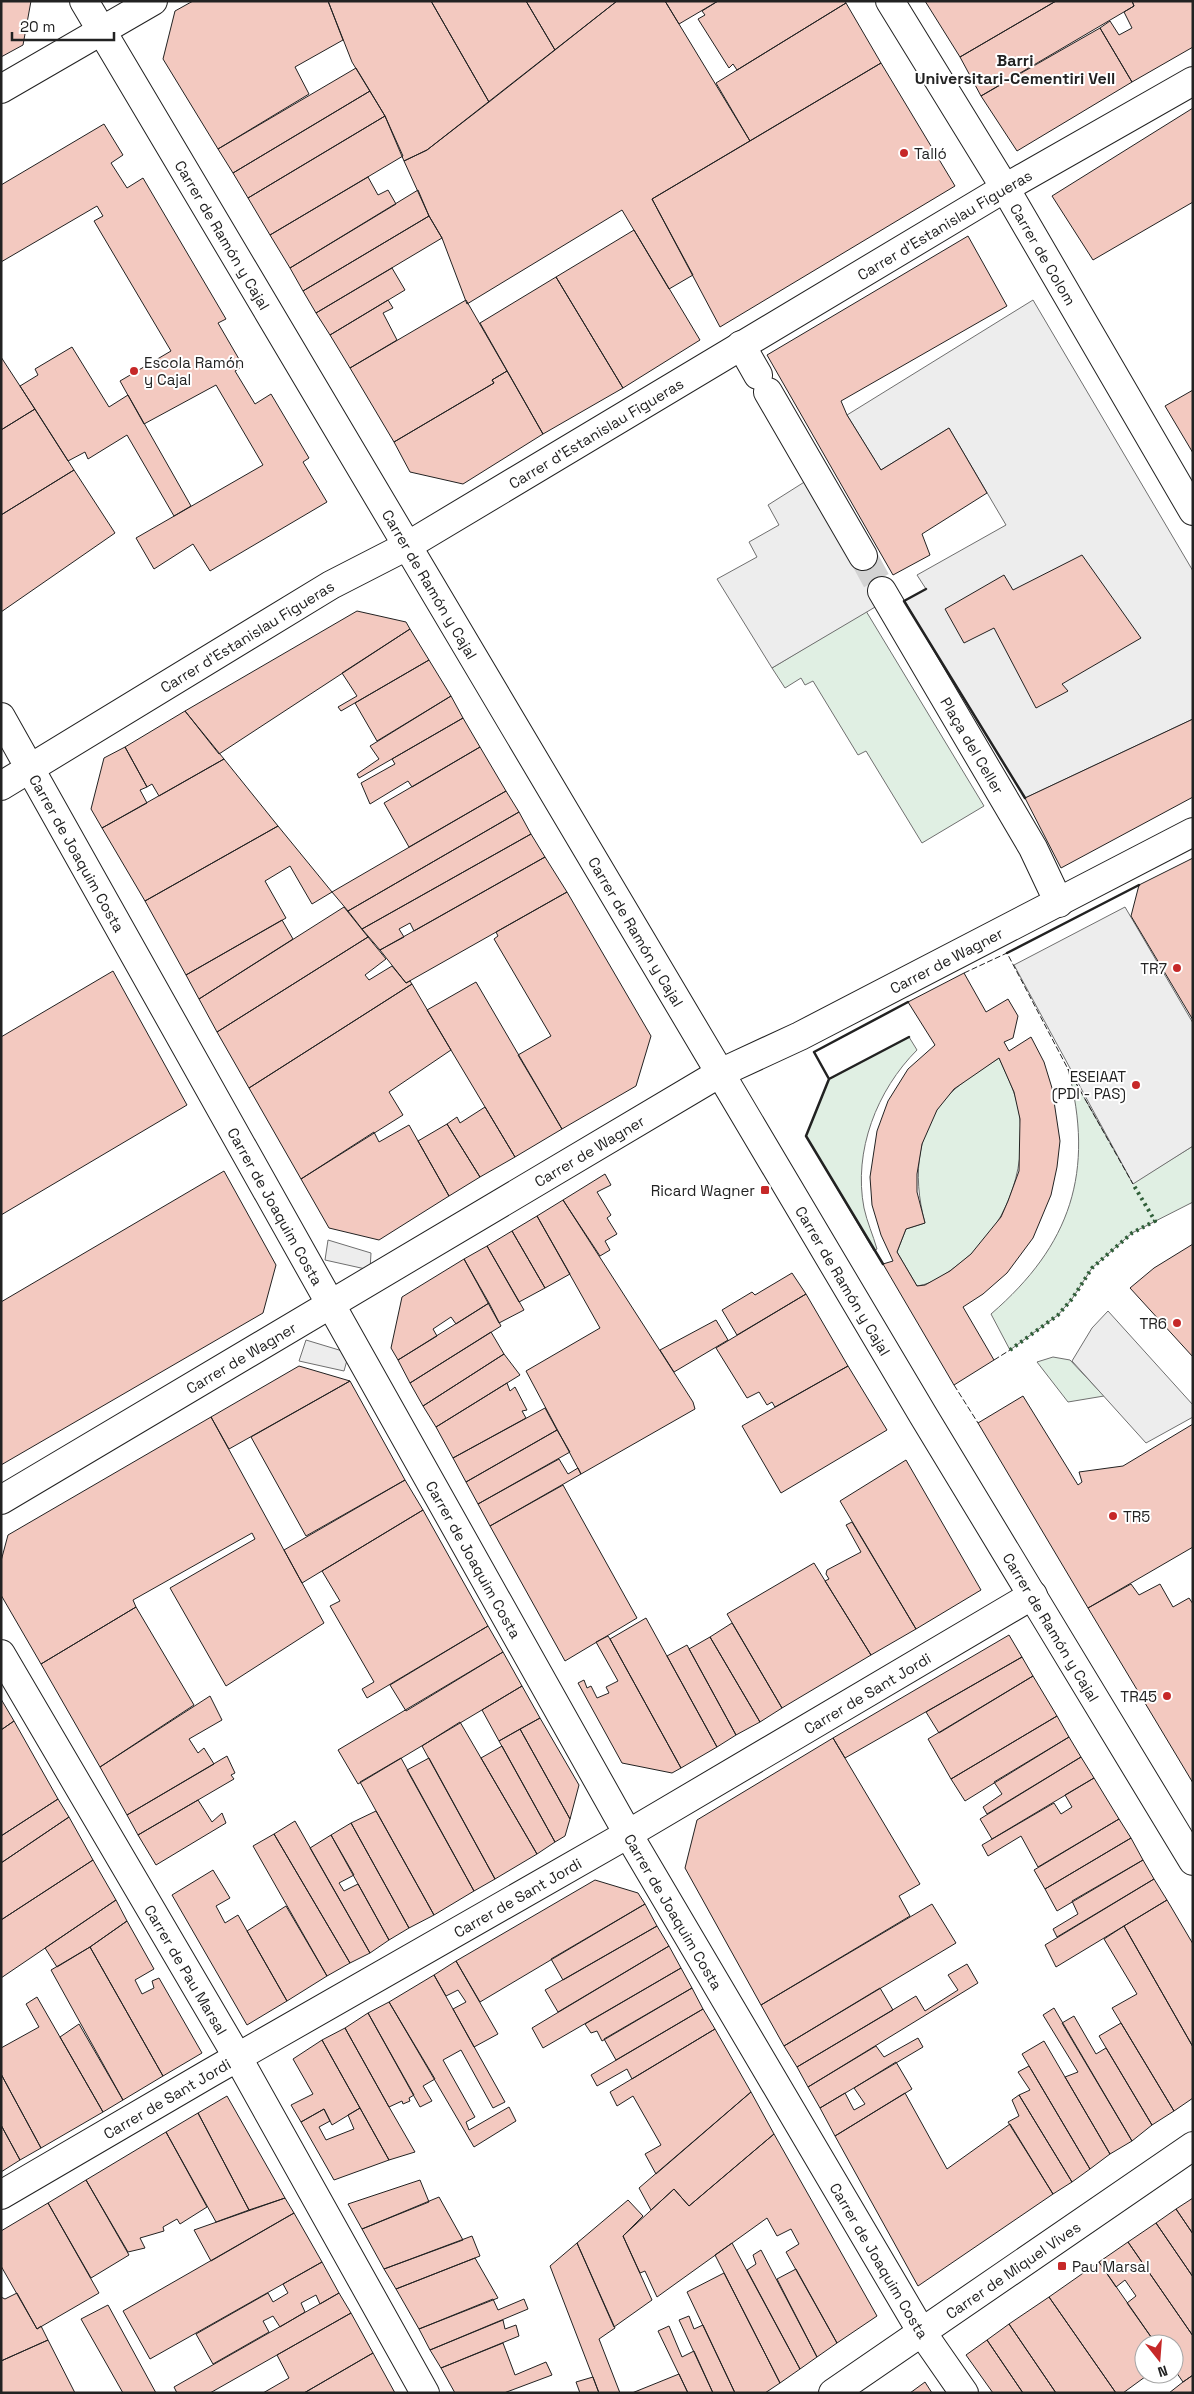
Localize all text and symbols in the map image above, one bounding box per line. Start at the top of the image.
scale bar [12,10,115,42]
text: 20 m [20,17,55,36]
district label: Barri Universitari-Cementiri Vell [915,50,1115,89]
place label: Talló [914,144,947,163]
marker: Talló [898,147,910,159]
street label: Carrer de Ramón y Cajal [171,157,275,313]
street label: Carrer d'Estanislau Figueras [853,165,1035,284]
street label: Carrer de Colom [1006,200,1081,309]
place label: Escola Ramón y Cajal [144,353,244,389]
marker: Escola Ramón y Cajal [128,365,140,377]
street label: Carrer d'Estanislau Figueras [505,373,687,492]
street label: Carrer de Ramón y Cajal [378,506,482,662]
street label: Carrer d'Estanislau Figueras [157,576,337,696]
street label: Plaça del Celler [937,693,1009,798]
street label: Carrer de Joaquim Costa [26,771,129,936]
street label: Carrer de Ramón y Cajal [584,853,688,1010]
street label: Carrer de Wagner [886,923,1006,997]
place label: TR7 [1140,959,1167,978]
marker: TR7 [1171,962,1183,974]
place label: ESEIAAT (PDI - PAS) [1052,1067,1126,1104]
marker: ESEIAAT (PDI - PAS) [1130,1079,1142,1091]
street label: Carrer de Wagner [531,1111,648,1191]
street label: Carrer de Joaquim Costa [224,1124,328,1289]
place label: Ricard Wagner [651,1181,755,1200]
marker: Ricard Wagner [759,1184,771,1196]
street label: Carrer de Ramón y Cajal [792,1202,895,1359]
place label: TR6 [1140,1314,1167,1333]
street label: Carrer de Wagner [182,1317,300,1398]
marker: TR6 [1171,1317,1183,1329]
street label: Carrer de Joaquim Costa [422,1477,526,1642]
place label: TR5 [1123,1507,1150,1526]
marker: TR5 [1107,1510,1119,1522]
street label: Carrer de Ramón y Cajal [999,1549,1104,1705]
street label: Carrer de Sant Jordi [800,1648,934,1738]
place label: TR45 [1120,1687,1157,1706]
marker: TR45 [1161,1690,1173,1702]
street label: Carrer de Joaquim Costa [620,1830,727,1993]
street label: Carrer de Sant Jordi [450,1853,585,1941]
street label: Carrer de Pau Marsal [141,1901,232,2038]
street label: Carrer de Sant Jordi [100,2054,234,2143]
street label: Carrer de Joaquim Costa [826,2179,933,2342]
street label: Carrer de Miquel Vives [942,2217,1084,2323]
place label: Pau Marsal [1072,2257,1150,2276]
marker: Pau Marsal [1056,2260,1068,2272]
north arrow [1134,2334,1184,2384]
text: N [1156,2361,1170,2381]

